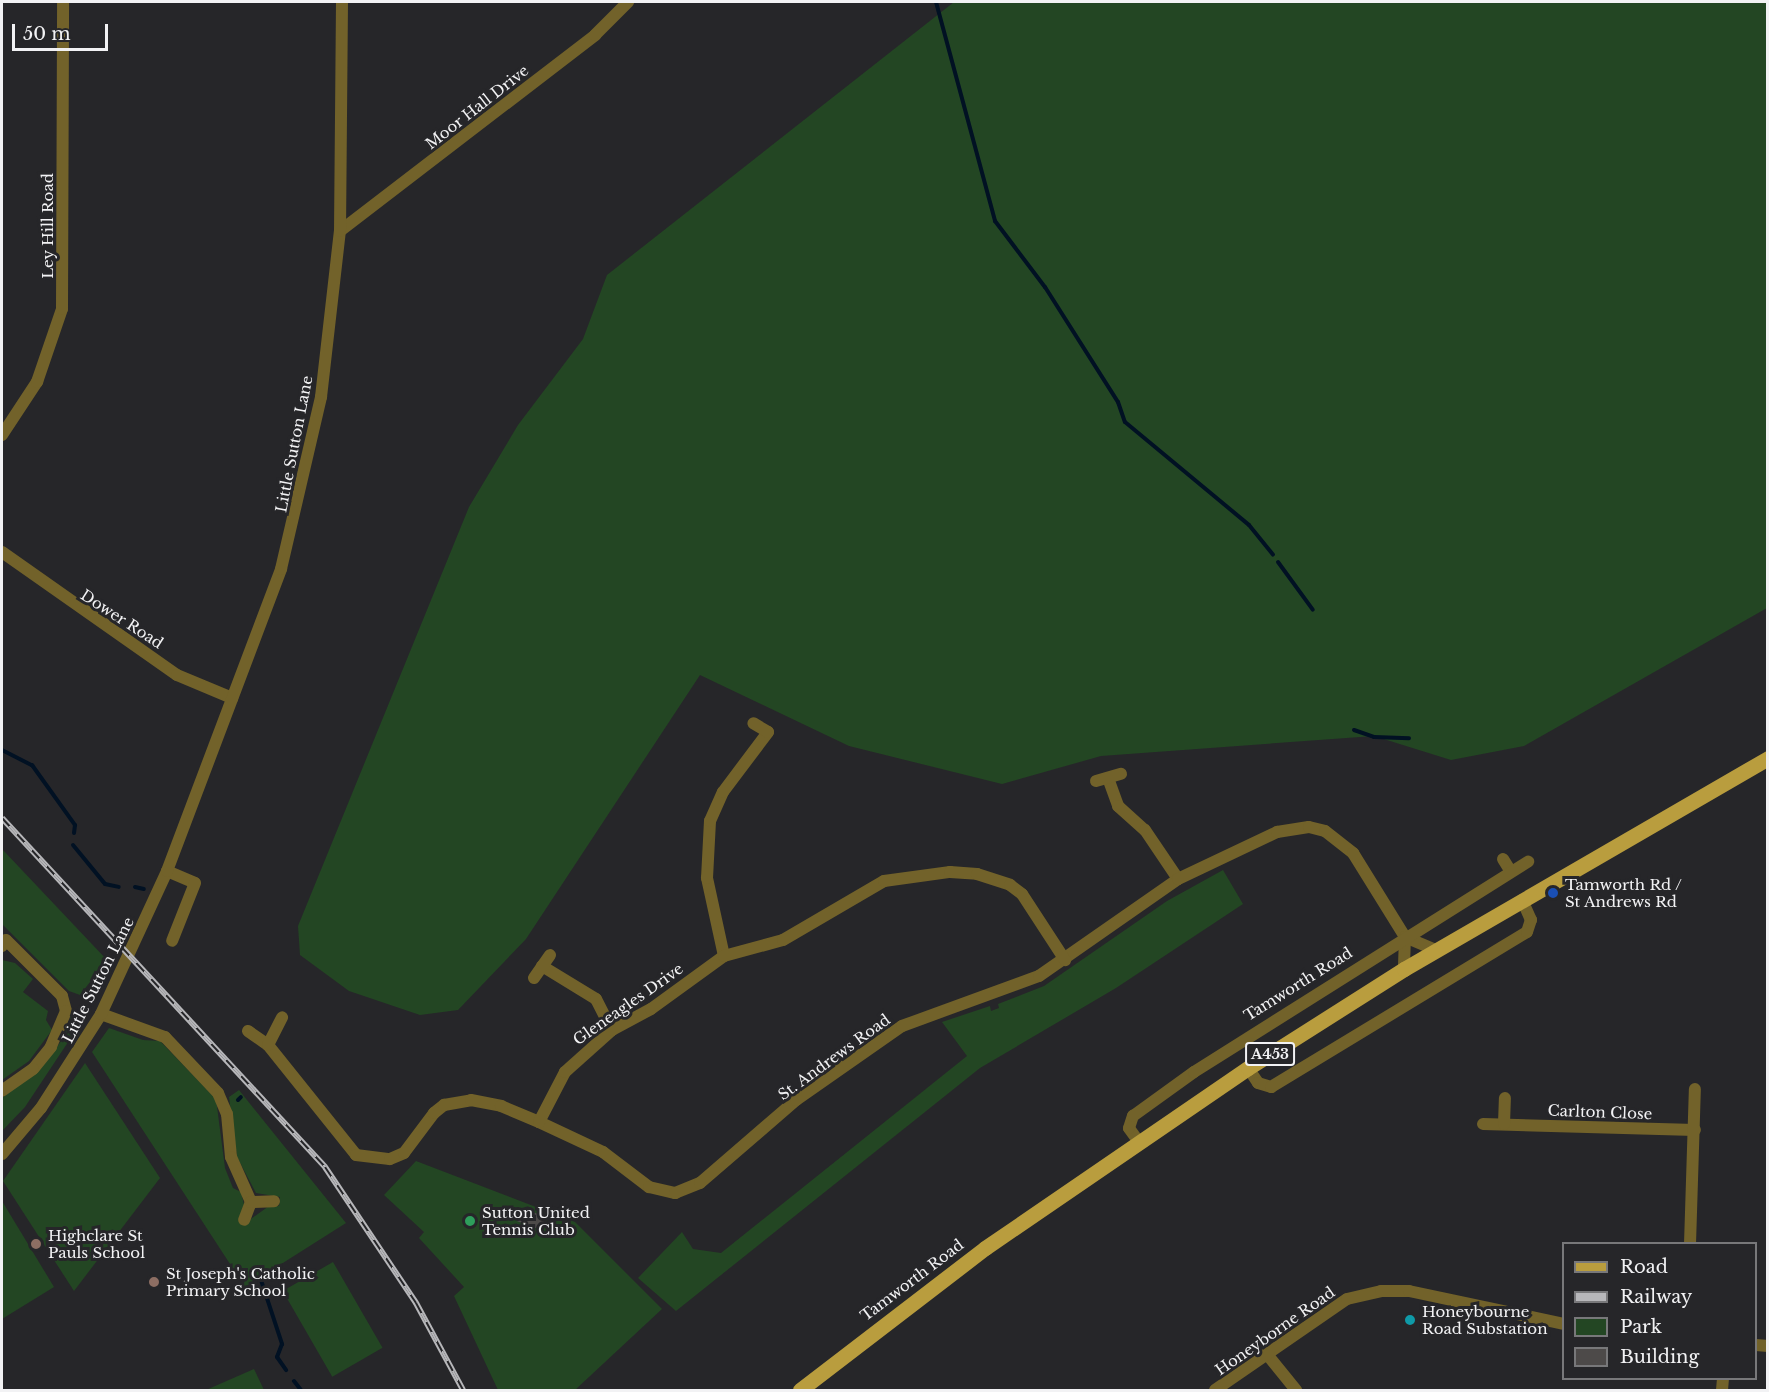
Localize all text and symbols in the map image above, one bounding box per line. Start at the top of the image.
scale bar [15,12,111,50]
text: 50 m [23,23,71,45]
street label: Moor Hall Drive [422,61,532,153]
street label: Ley Hill Road [39,173,57,279]
street label: Little Sutton Lane [272,374,316,514]
street label: Dower Road [77,586,167,652]
place label: Tamworth Rd / St Andrews Rd [1565,875,1682,910]
marker: Tamworth Rd / St Andrews Rd [1546,886,1560,900]
street label: Little Sutton Lane [58,914,138,1046]
street label: Tamworth Road [1241,943,1355,1025]
street label: Gleneagles Drive [570,959,686,1049]
street label: St. Andrews Road [774,1010,894,1104]
road number: A453 [1244,1043,1296,1065]
street label: Carlton Close [1547,1101,1653,1123]
place label: Sutton United Tennis Club [482,1203,590,1238]
marker: Sutton United Tennis Club [463,1214,477,1228]
place label: Highclare St Pauls School [48,1226,145,1261]
street label: Tamworth Road [857,1235,967,1325]
marker: Highclare St Pauls School [29,1237,43,1251]
legend [1562,1242,1757,1380]
text: Road [1620,1256,1668,1278]
place label: St Joseph's Catholic Primary School [166,1264,315,1299]
marker: St Joseph's Catholic Primary School [147,1275,161,1289]
street label: Honeyborne Road [1212,1283,1338,1379]
text: Railway [1620,1286,1692,1308]
place label: Honeybourne Road Substation [1422,1302,1547,1337]
marker: Honeybourne Road Substation [1403,1313,1417,1327]
text: Park [1620,1316,1662,1338]
text: Building [1620,1346,1699,1368]

